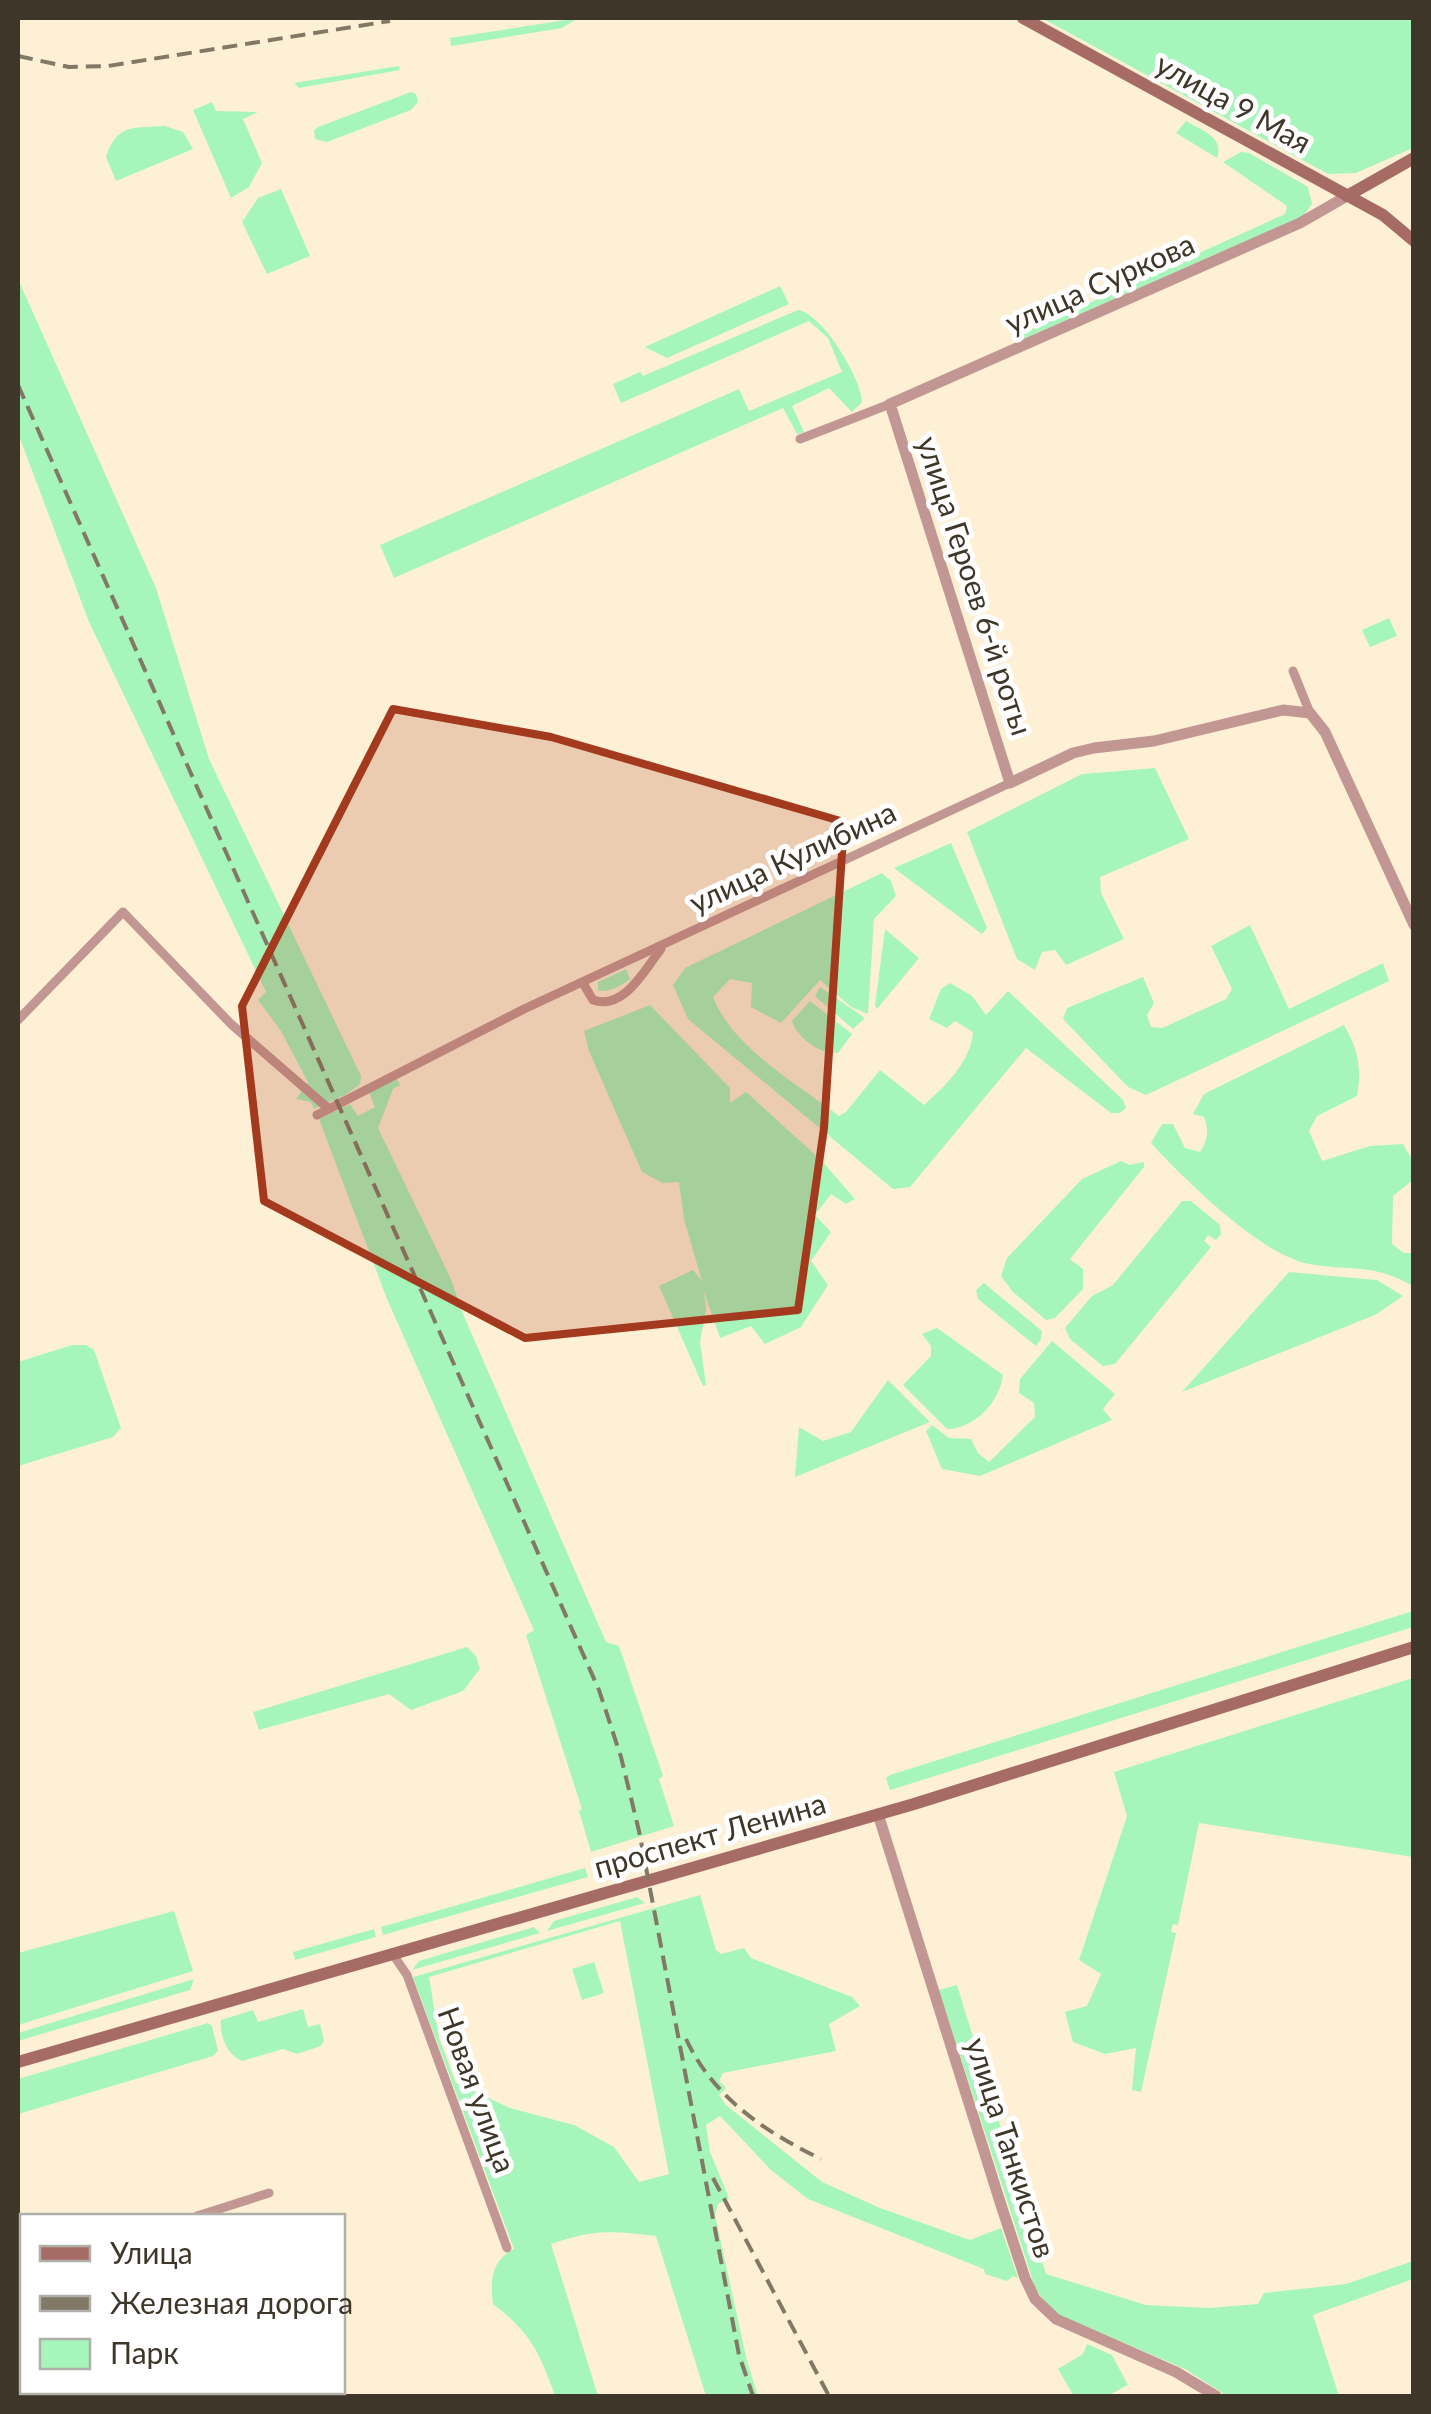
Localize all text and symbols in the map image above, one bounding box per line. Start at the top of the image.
street label: улица 9 Мая [1150,45,1318,160]
street label: улица Суркова [999,224,1199,340]
street label: улица Героев 6-й роты [911,431,1041,739]
street label: улица Кулибина [683,793,901,920]
street label: проспект Ленина [590,1784,829,1884]
street label: Новая улица [431,2002,524,2177]
street label: улица Танкистов [959,2033,1064,2262]
legend [20,2214,345,2394]
text: Улица [110,2234,193,2270]
text: Железная дорога [110,2284,353,2320]
text: Парк [110,2334,179,2370]

